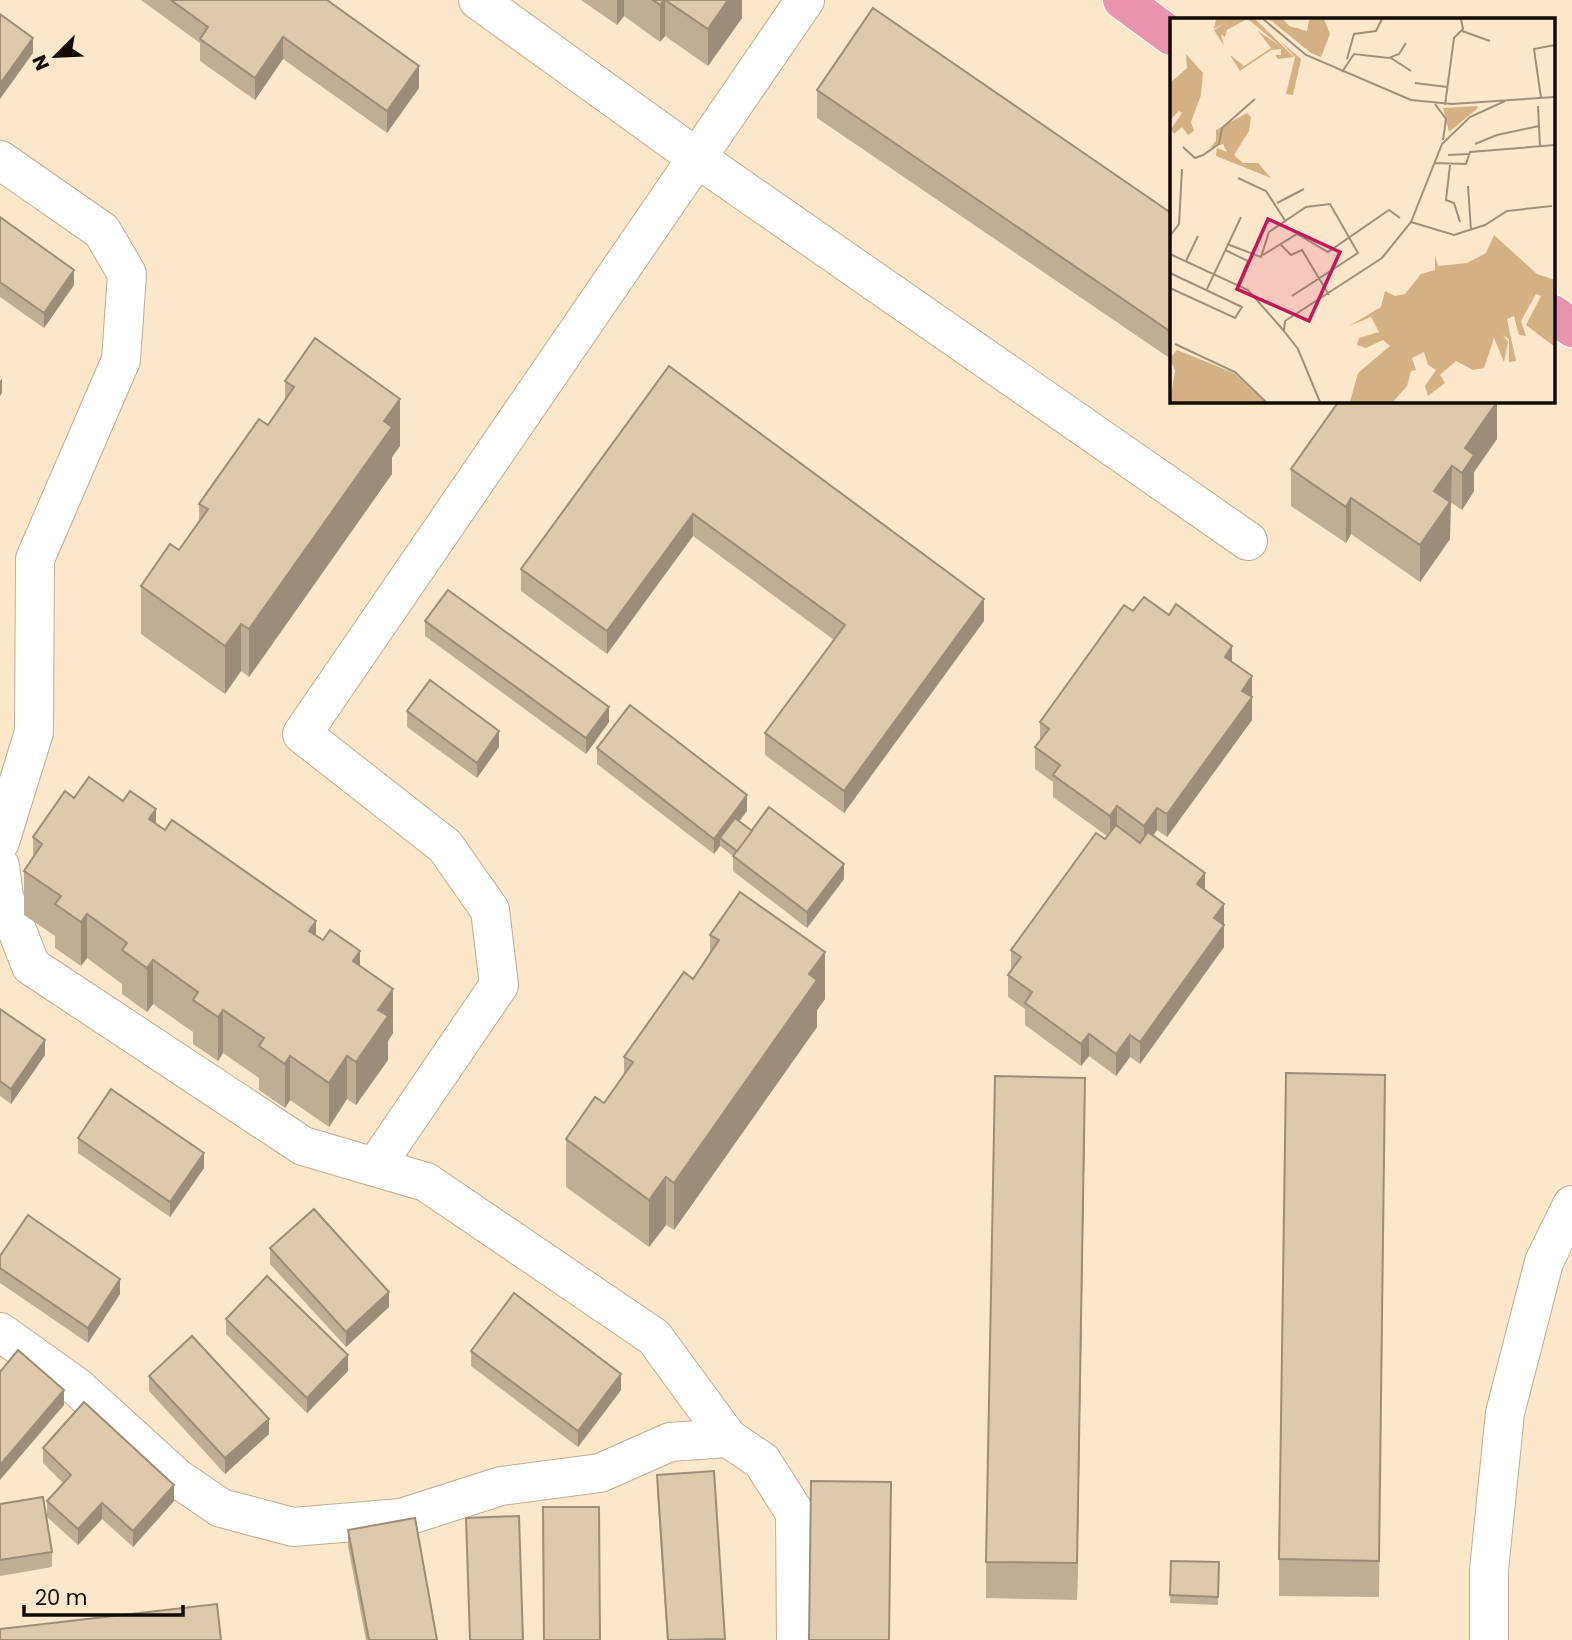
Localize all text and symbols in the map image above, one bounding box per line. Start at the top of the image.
inset map [1170,18,1554,402]
north arrow [21,21,91,91]
text: N [26,51,56,75]
scale bar [24,1574,184,1618]
text: 20 m [35,1583,88,1612]

